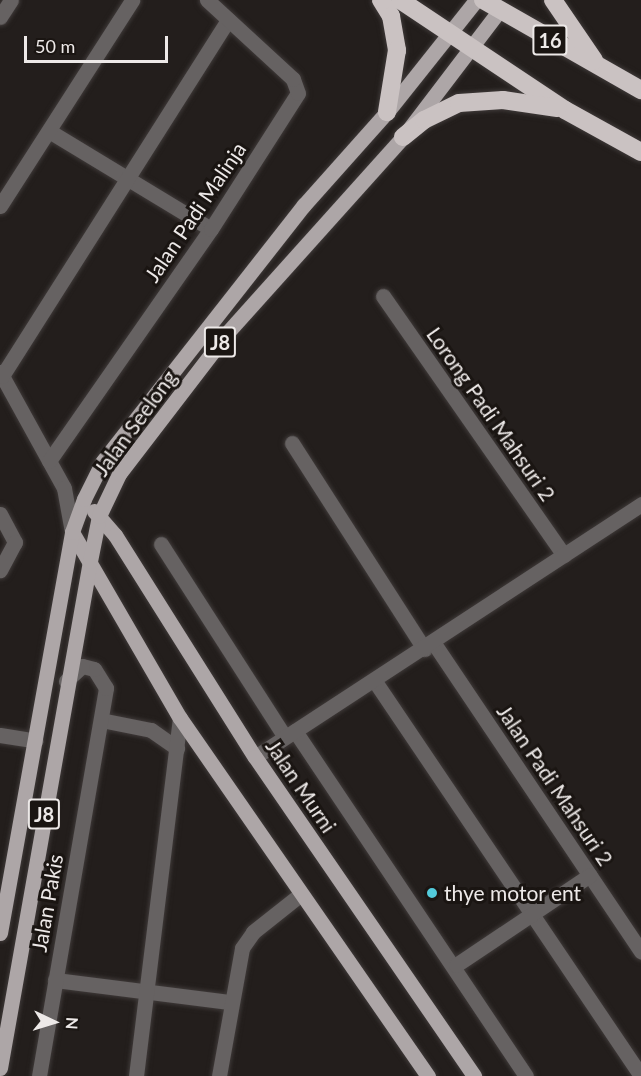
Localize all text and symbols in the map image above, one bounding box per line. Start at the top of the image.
road number: 16 [532,23,568,57]
scale bar [27,24,171,62]
text: 50 m [35,35,75,57]
street label: Jalan Padi Malinja [139,137,251,287]
street label: Lorong Padi Mahsuri 2 [422,322,560,506]
road number: J8 [204,325,236,359]
street label: Jalan Seelong [88,365,182,481]
street label: Jalan Padi Mahsuri 2 [492,700,618,870]
street label: Jalan Murni [261,735,341,837]
road number: J8 [28,797,60,831]
street label: Jalan Pakis [26,852,68,954]
place label: thye motor ent [444,880,582,906]
marker: thye motor ent [425,886,439,900]
north arrow [24,992,84,1052]
text: N [63,1016,82,1030]

